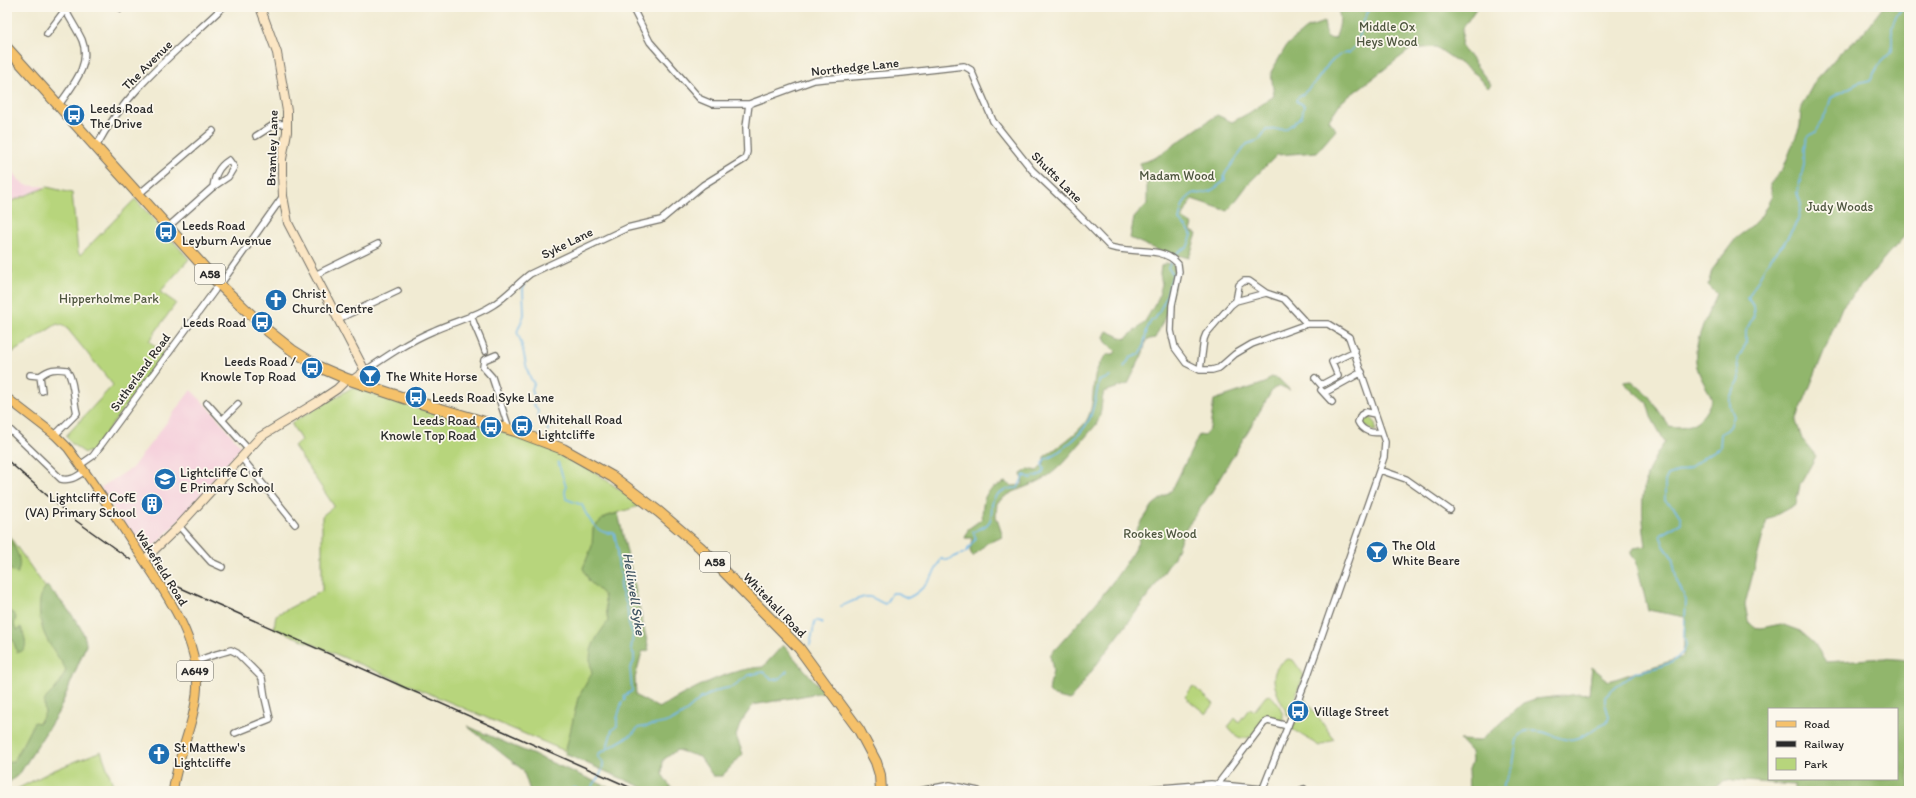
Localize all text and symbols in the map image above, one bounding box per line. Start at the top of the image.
park label: Middle Ox Heys Wood [1356,19,1418,49]
street label: The Avenue [119,37,175,93]
street label: Northedge Lane [810,55,900,79]
place label: Leeds Road The Drive [90,101,153,131]
bus stop icon: Leeds Road The Drive [61,102,87,128]
street label: Bramley Lane [263,110,281,186]
street label: Shutts Lane [1028,148,1086,206]
park label: Madam Wood [1139,168,1215,183]
park label: Judy Woods [1807,199,1874,214]
place label: Leeds Road Leyburn Avenue [182,218,272,248]
bus stop icon: Leeds Road Leyburn Avenue [153,219,179,245]
street label: Syke Lane [539,224,595,262]
road number: A58 [195,264,225,284]
place label: Christ Church Centre [292,286,373,316]
church icon: Christ Church Centre [263,287,289,313]
park label: Hipperholme Park [59,291,159,306]
bus stop icon: Leeds Road [249,309,275,335]
place label: Leeds Road [183,315,246,330]
street label: Sutherland Road [107,330,173,414]
place label: Leeds Road / Knowle Top Road [200,354,297,384]
bus stop icon: Leeds Road / Knowle Top Road [299,355,325,381]
bar icon: The White Horse [357,363,383,389]
place label: The White Horse [386,369,477,384]
bus stop icon: Leeds Road Syke Lane [403,384,429,410]
place label: Leeds Road Syke Lane [432,390,554,405]
place label: Whitehall Road Lightcliffe [538,412,622,442]
place label: Leeds Road Knowle Top Road [380,413,476,443]
bus stop icon: Whitehall Road Lightcliffe [509,413,535,439]
bus stop icon: Leeds Road Knowle Top Road [478,414,504,440]
place label: Lightcliffe C of E Primary School [180,465,274,495]
school or university icon: Lightcliffe C of E Primary School [152,466,178,492]
place label: Lightcliffe CofE (VA) Primary School [25,490,136,520]
building icon: Lightcliffe CofE (VA) Primary School [139,491,165,517]
park label: Rookes Wood [1123,526,1197,541]
street label: Wakefield Road [133,527,191,609]
place label: The Old White Beare [1392,538,1460,568]
bar icon: The Old White Beare [1364,539,1390,565]
water label: Helliwell Syke [619,551,649,638]
road number: A58 [700,552,730,572]
street label: Whitehall Road [740,569,810,641]
road number: A649 [177,661,213,681]
bus stop icon: Village Street [1285,698,1311,724]
place label: Village Street [1314,704,1389,719]
legend [1768,708,1898,780]
text: Road [1804,717,1830,731]
text: Railway [1804,737,1844,751]
place label: St Matthew's Lightcliffe [174,740,246,770]
church icon: St Matthew's Lightcliffe [146,741,172,767]
text: Park [1804,757,1828,771]

